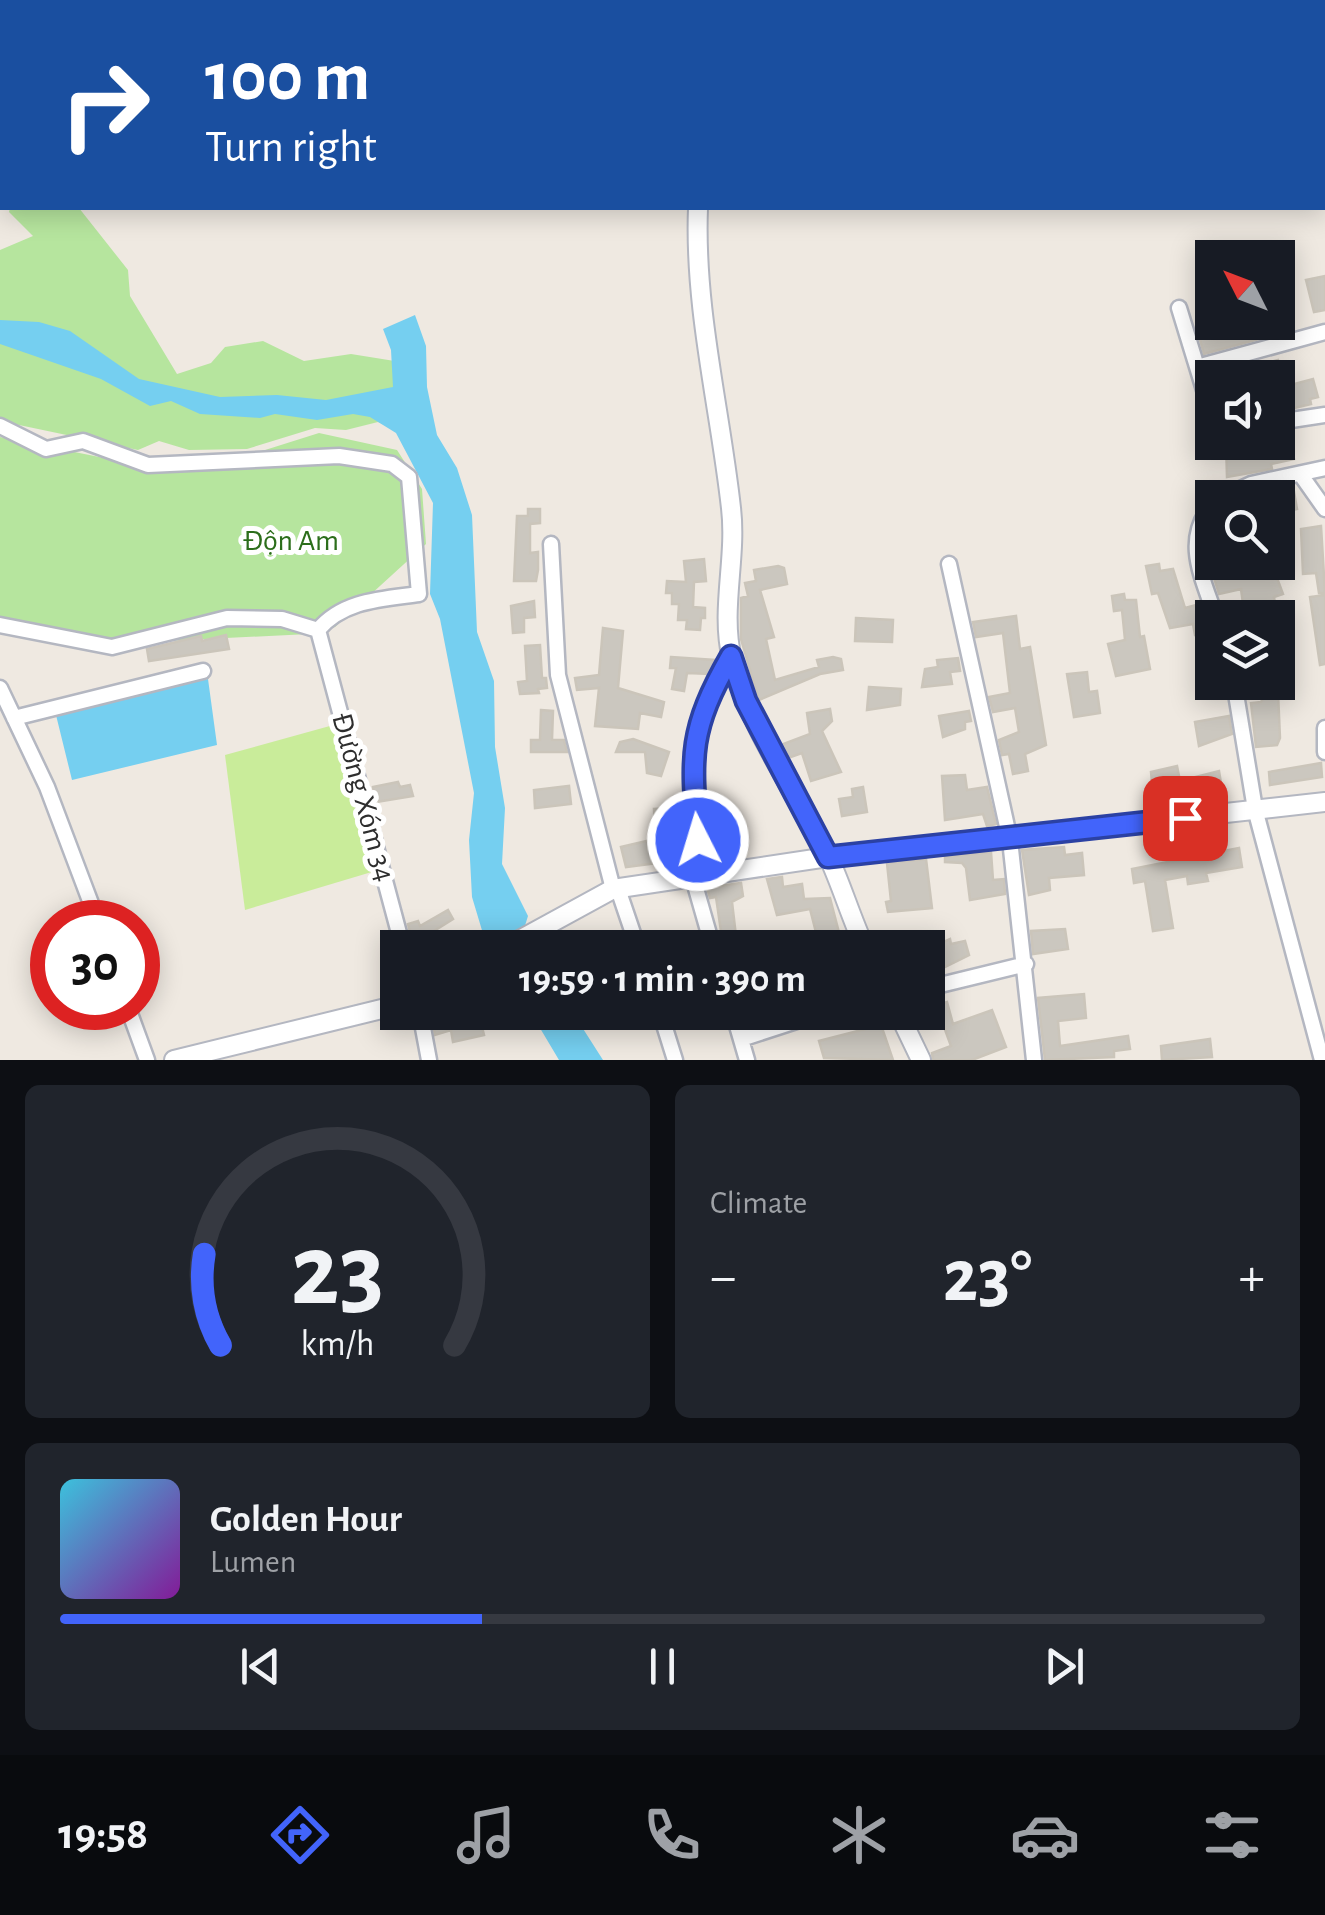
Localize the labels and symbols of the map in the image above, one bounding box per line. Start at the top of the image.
north arrow [1195,240,1295,340]
park label: Độn Am [243,526,339,556]
street label: Đường Xóm 34 [326,710,400,885]
pin [1143,776,1228,861]
position arrow [646,788,750,892]
speed limit sign: 30 [30,900,160,1030]

